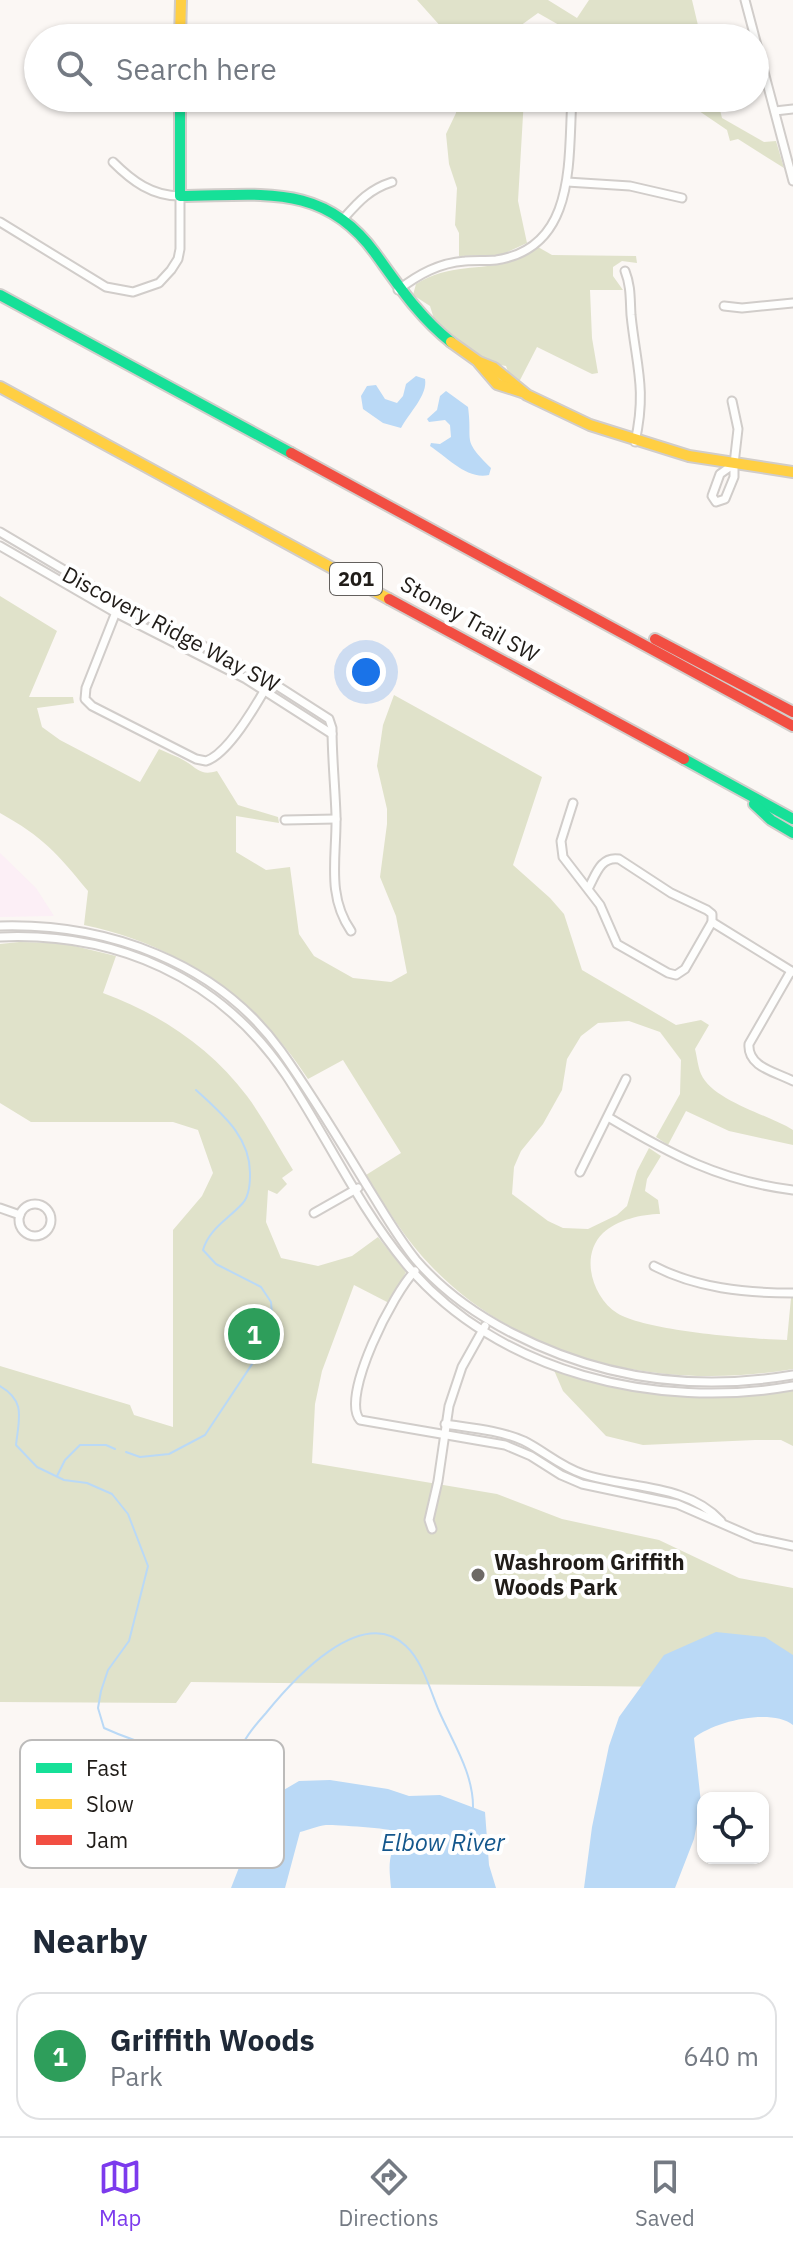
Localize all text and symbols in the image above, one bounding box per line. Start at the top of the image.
search box [24,24,769,112]
icon: search [52,46,96,90]
text: Search here [116,49,277,88]
street label: Discovery Ridge Way SW [58,559,285,698]
road number: 201 [330,563,382,595]
street label: Stoney Trail SW [396,569,545,669]
your location [346,652,386,692]
pin: 1 [228,1304,280,1364]
place label: Washroom Griffith Woods Park [494,1547,685,1601]
marker: Washroom Griffith Woods Park [469,1566,487,1584]
legend [20,1740,284,1868]
text: Fast [86,1753,127,1782]
text: Slow [86,1789,134,1818]
map controls [697,1792,769,1864]
button: locate [697,1792,769,1864]
text: Jam [86,1825,128,1854]
water label: Elbow River [381,1826,506,1858]
text: Nearby [32,1918,147,1962]
text: Griffith Woods [110,2020,315,2059]
text: 1 [52,2039,68,2073]
text: 640 m [683,2039,759,2073]
text: Park [110,2059,163,2093]
tab: Map [98,2155,142,2232]
tab: Directions [339,2155,439,2232]
tab: Saved [635,2155,695,2232]

